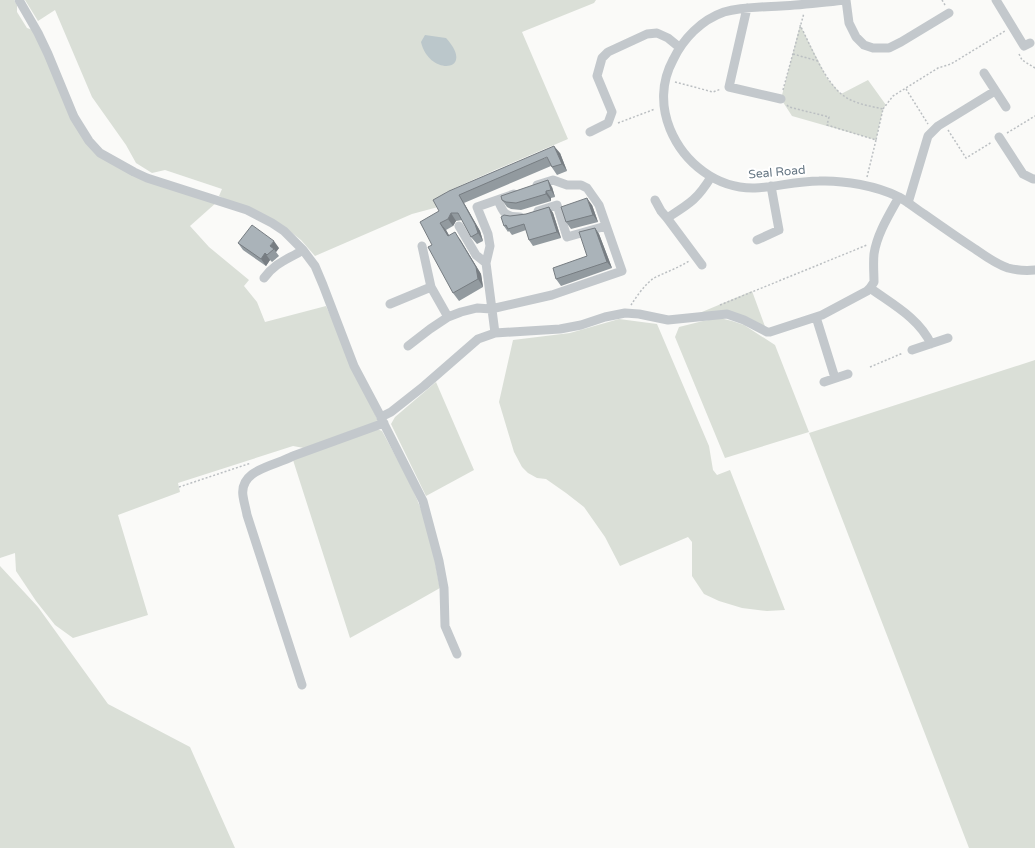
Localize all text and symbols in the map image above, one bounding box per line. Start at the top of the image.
street label: Seal Road [748,163,806,181]

